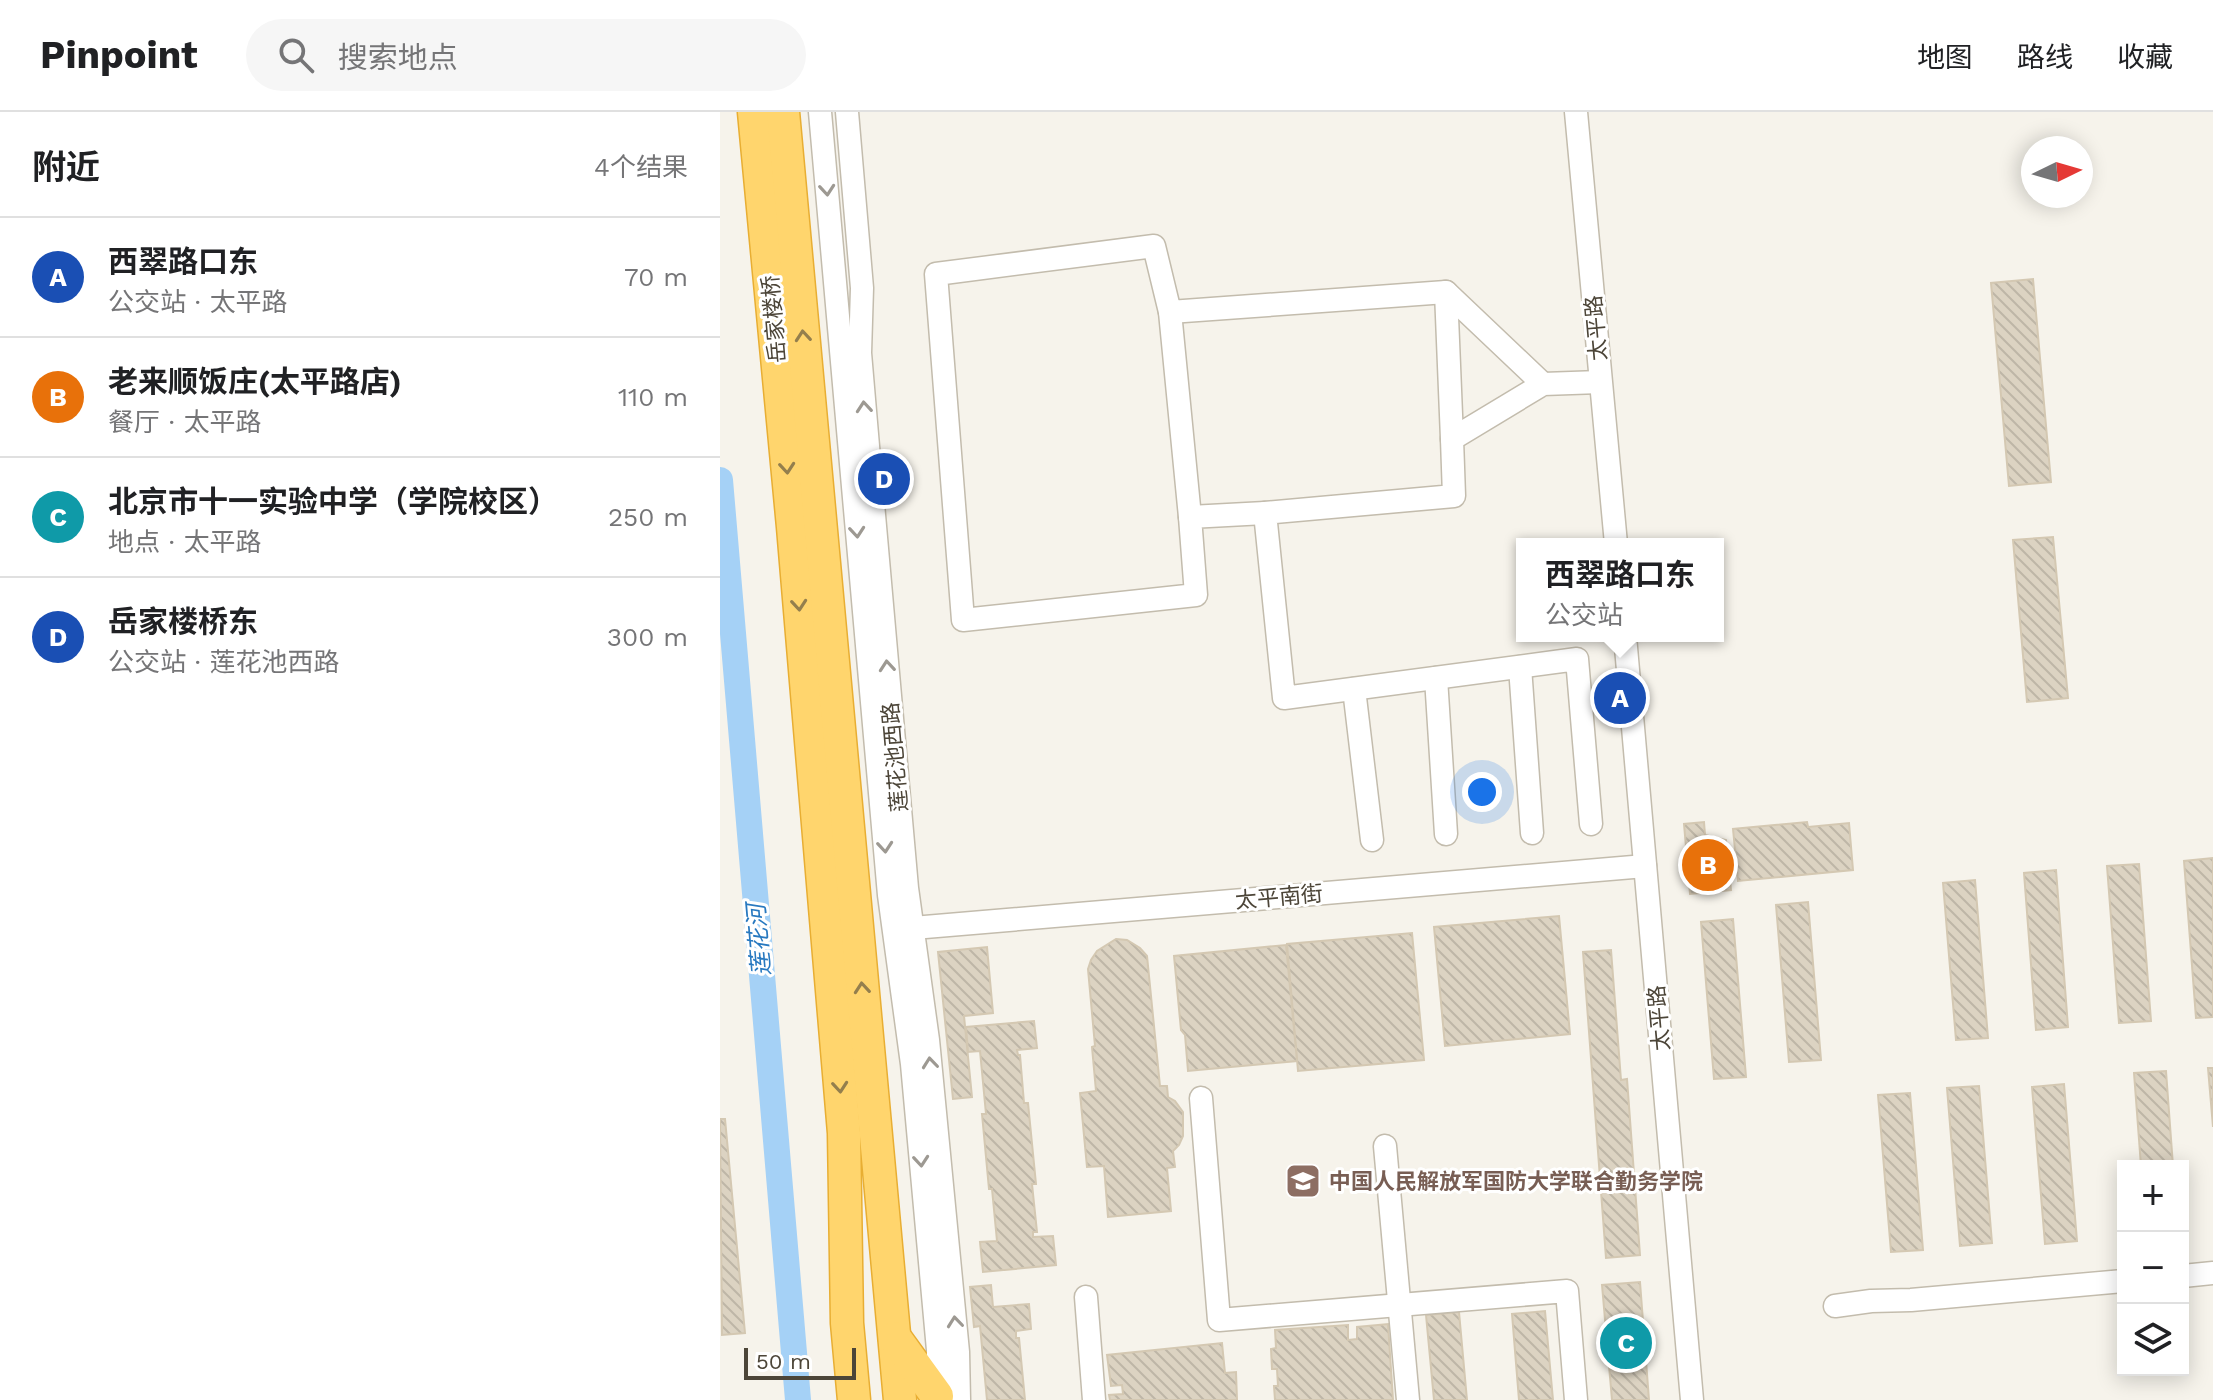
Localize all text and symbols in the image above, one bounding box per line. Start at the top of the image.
search box [246,19,806,91]
text: Pinpoint [40,33,198,77]
icon: search [274,33,318,77]
text: 搜索地点 [338,40,458,75]
text: 地图 [1917,41,1973,74]
text: 路线 [2017,41,2073,74]
text: 收藏 [2117,41,2173,74]
north arrow [2021,136,2093,208]
text: 附近 [32,147,100,187]
text: 4个结果 [594,152,688,182]
one-way arrow [819,184,836,197]
text: 西翠路口东 [108,244,258,279]
text: A [49,262,67,292]
text: 70 m [624,262,688,292]
street label: 岳家楼桥 [758,274,790,364]
text: 公交站 · 太平路 [108,287,288,317]
street label: 太平路 [1581,294,1611,362]
one-way arrow [795,329,812,342]
text: 老来顺饭庄(太平路店) [108,364,401,399]
text: B [49,382,67,412]
text: 110 m [618,382,688,412]
one-way arrow [856,400,873,413]
text: 餐厅 · 太平路 [108,407,262,437]
pin: D [858,449,910,509]
one-way arrow [779,462,796,475]
text: 北京市十一实验中学（学院校区） [108,484,558,519]
text: C [49,502,67,532]
text: 250 m [608,502,688,532]
one-way arrow [849,526,866,539]
text: 地点 · 太平路 [108,527,262,557]
popup [1516,538,1724,642]
text: 西翠路口东 [1545,557,1695,592]
one-way arrow [791,599,808,612]
text: 公交站 [1545,600,1623,630]
text: 岳家楼桥东 [108,604,258,639]
text: D [49,622,67,652]
text: 300 m [607,622,688,652]
text: 公交站 · 莲花池西路 [108,647,340,677]
one-way arrow [879,659,896,672]
pin: A [1594,668,1646,728]
street label: 莲花池西路 [878,701,912,813]
your location [1462,772,1502,812]
pin: B [1682,835,1734,895]
one-way arrow [876,841,893,854]
street label: 太平南街 [1234,881,1324,913]
water label: 莲花河 [742,899,776,977]
one-way arrow [854,981,871,994]
street label: 太平路 [1644,984,1674,1052]
one-way arrow [922,1056,939,1069]
one-way arrow [832,1081,849,1094]
one-way arrow [912,1155,929,1168]
map controls [2117,1160,2189,1376]
button: + [2117,1160,2189,1232]
school or university icon: 中国人民解放军国防大学联合勤务学院 [1284,1162,1322,1200]
place label: 中国人民解放军国防大学联合勤务学院 [1329,1169,1703,1194]
button: − [2117,1232,2189,1304]
button: layers [2117,1304,2189,1376]
pin: C [1600,1313,1652,1373]
one-way arrow [947,1315,964,1328]
scale bar [744,1344,856,1380]
text: 50 m [756,1349,811,1374]

